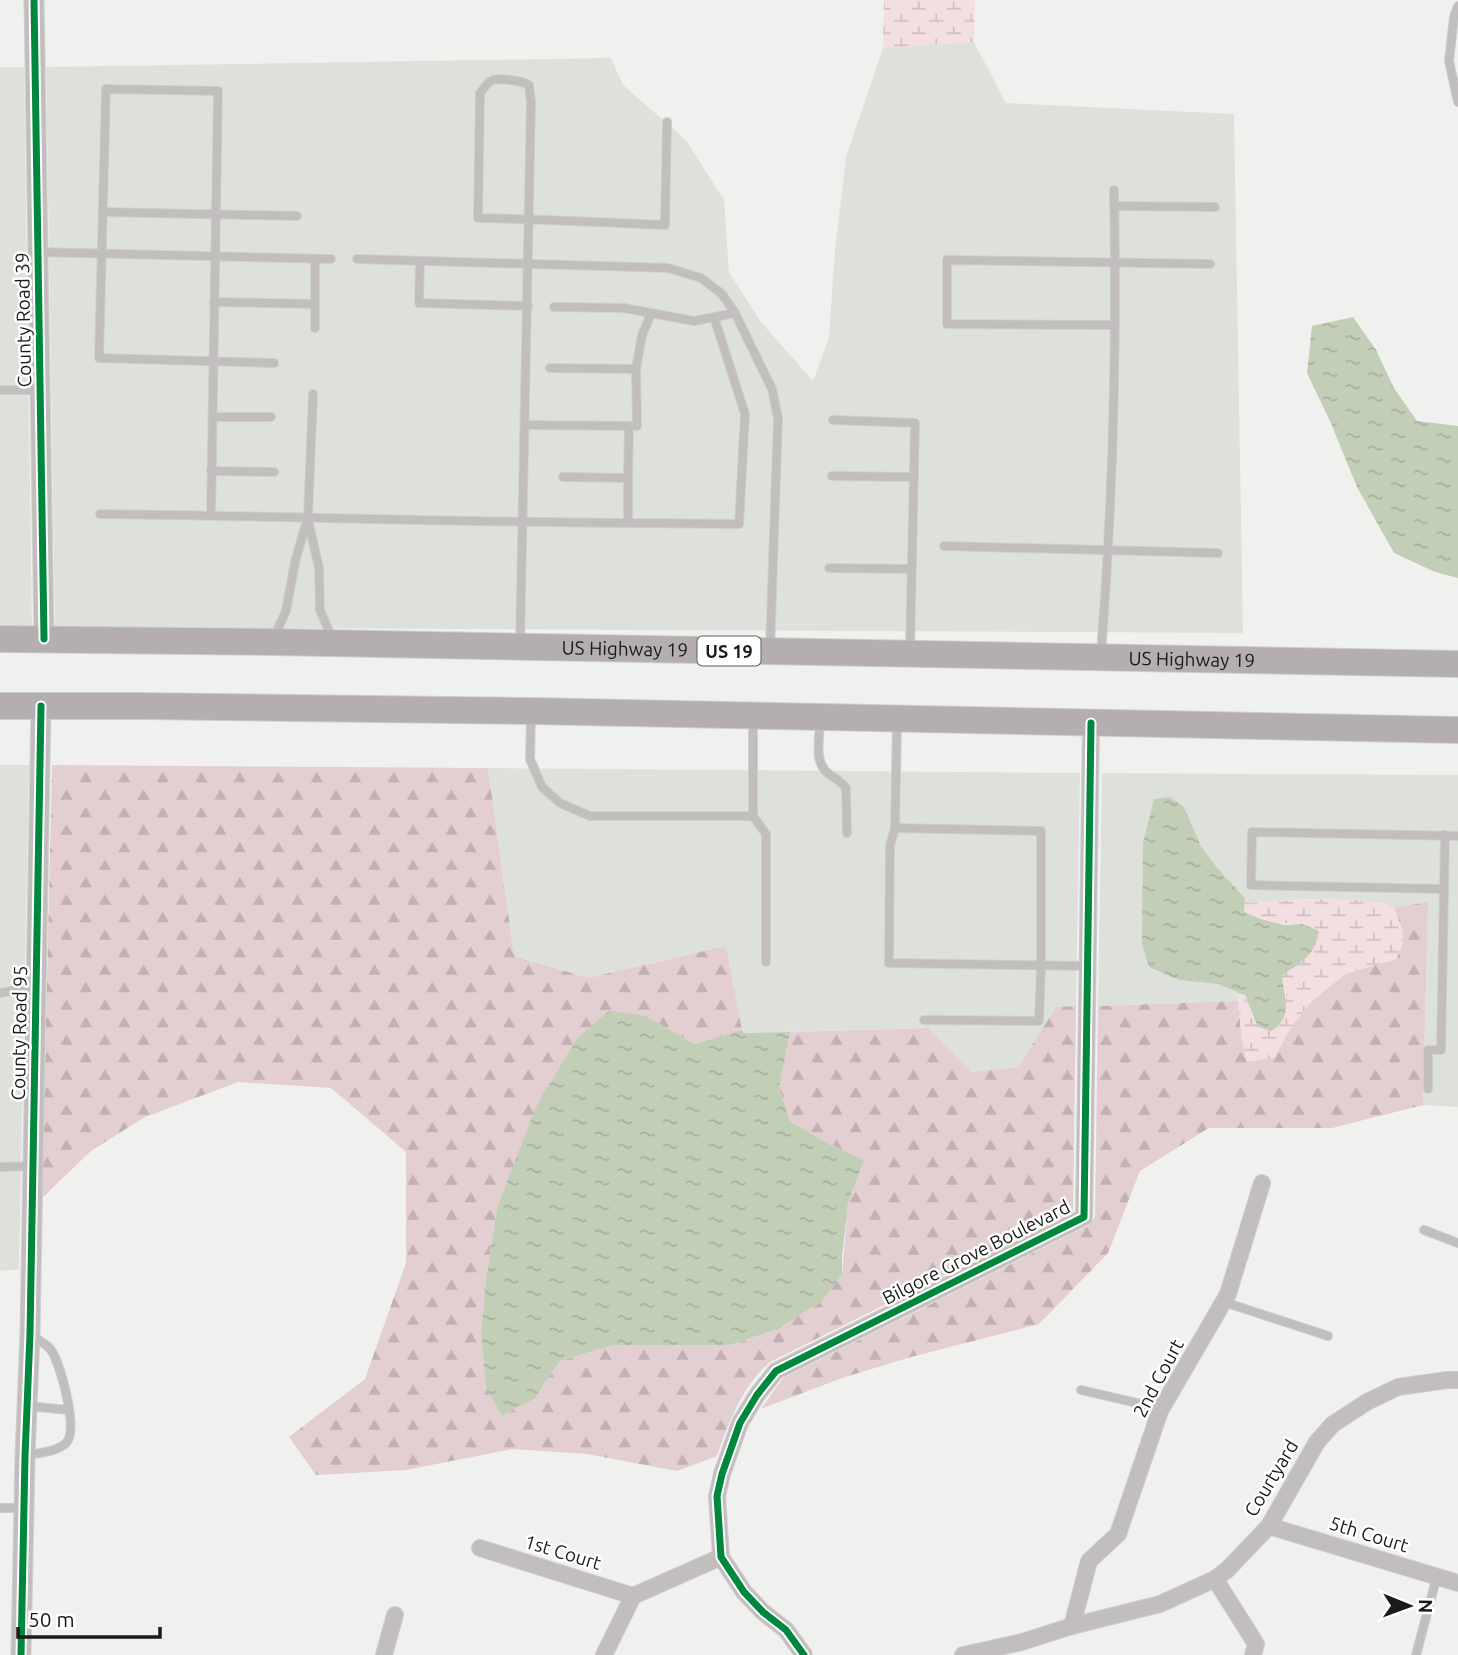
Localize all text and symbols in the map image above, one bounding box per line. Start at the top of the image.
street label: County Road 39 [11,252,35,388]
street label: US Highway 19 [562,636,688,661]
road number: US 19 [698,636,760,666]
street label: US Highway 19 [1128,647,1255,671]
street label: County Road 95 [7,965,31,1101]
street label: Bilgore Grove Boulevard [879,1195,1073,1309]
street label: 2nd Court [1128,1335,1188,1421]
street label: Courtyard [1240,1436,1302,1520]
street label: 5th Court [1327,1512,1412,1557]
street label: 1st Court [522,1530,605,1574]
north arrow [1374,1571,1444,1641]
scale bar [18,1596,159,1640]
text: N [1415,1599,1437,1614]
text: 50 m [28,1607,75,1631]

